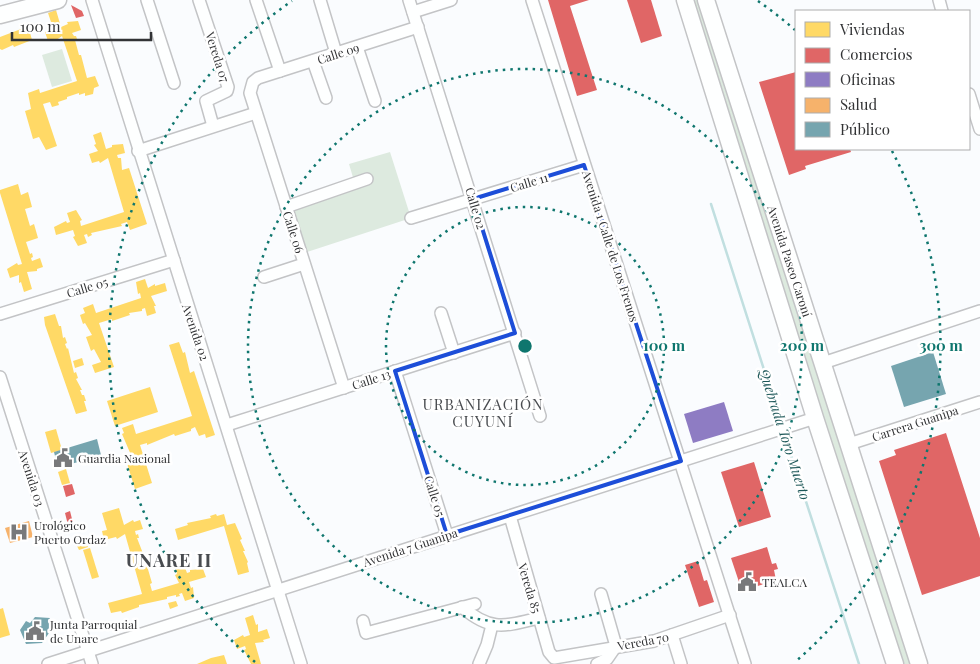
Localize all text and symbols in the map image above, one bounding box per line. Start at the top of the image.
scale bar [12,10,151,42]
legend [795,10,970,150]
text: 100 m [20,16,61,36]
text: Viviendas [839,19,905,39]
street label: Vereda 07 [202,29,234,84]
street label: Calle 09 [315,39,361,67]
text: Comercios [840,44,912,64]
text: Oficinas [840,69,895,89]
text: Salud [840,94,878,114]
text: Público [840,119,890,139]
street label: Avenida 1 Calle de Los Frenos [579,167,643,324]
street label: Calle 11 [508,168,550,195]
street label: Calle 02 [462,185,490,231]
street label: Avenida Paseo Caroní [764,202,816,319]
street label: Calle 06 [280,209,308,255]
street label: Calle 05 [64,273,110,301]
street label: Avenida 02 [179,301,213,363]
text: 100 m [643,335,686,355]
text: 200 m [780,335,825,355]
text: 300 m [919,335,963,355]
centre of rings [516,337,534,355]
street label: Calle 13 [350,365,392,393]
water label: Quebrada Toro Muerto [754,365,815,502]
district label: URBANIZACIÓN CUYUNÍ [422,394,544,431]
street label: Carrera Guanipa [870,401,960,445]
street label: Avenida 03 [15,447,49,508]
public building icon: Guardia Nacional [52,447,74,469]
place label: Guardia Nacional [78,450,171,466]
street label: Calle 05 [421,473,449,519]
place label: Urológico Puerto Ordaz [34,517,106,547]
hospital icon: Urológico Puerto Ordaz [8,521,30,543]
street label: Avenida 7 Guanipa [360,524,459,570]
district label: UNARE II [126,548,212,572]
street label: Vereda 85 [515,560,545,615]
public building icon: TEALCA [736,571,758,593]
place label: TEALCA [762,574,807,590]
place label: Junta Parroquial de Unare [49,616,138,646]
public building icon: Junta Parroquial de Unare [24,620,46,642]
street label: Vereda 70 [615,628,670,654]

